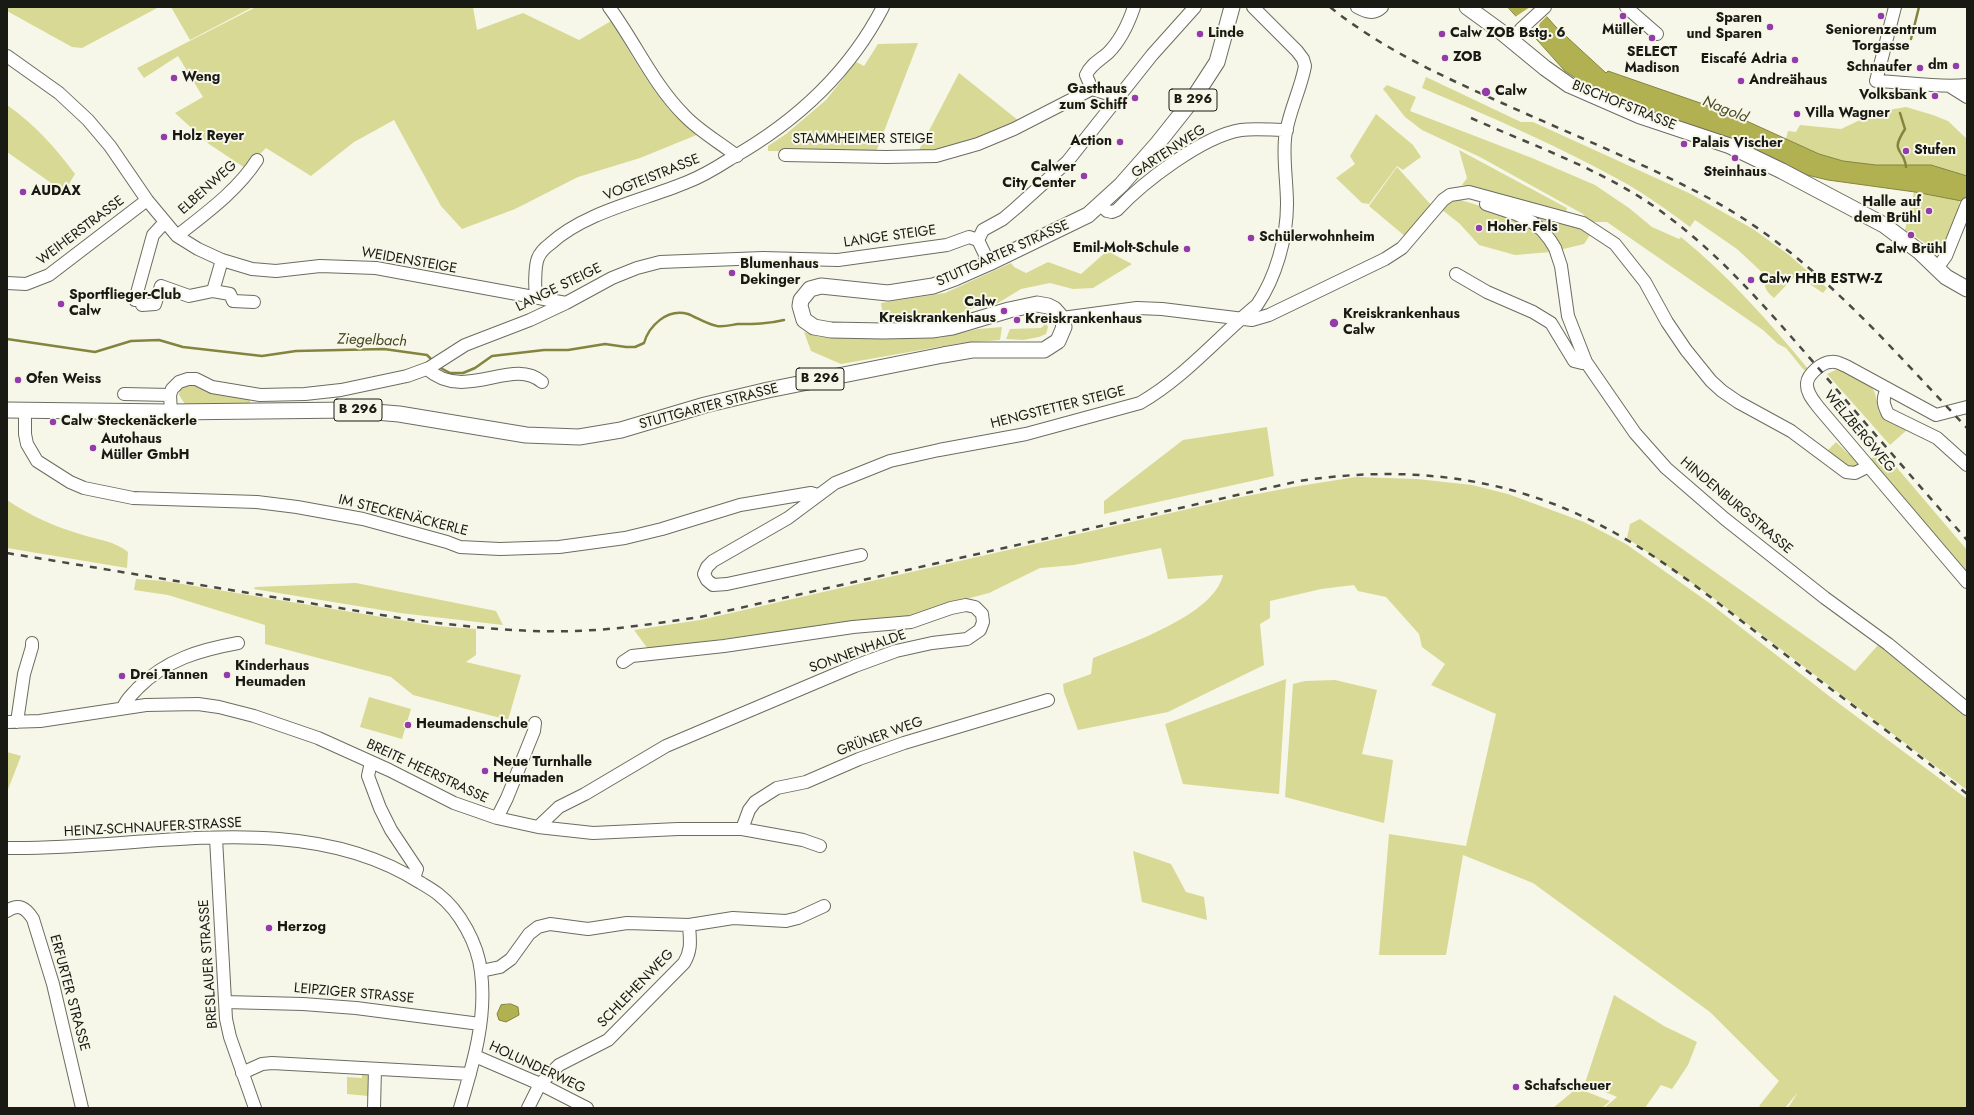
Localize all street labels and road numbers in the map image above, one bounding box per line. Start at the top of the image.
street label: BISCHOFSTRASSE [1569,77,1679,135]
road number: B 296 [1169,89,1217,111]
street label: GARTENWEG [1129,122,1209,182]
street label: STAMMHEIMER STEIGE [793,132,933,148]
street label: VOGTEISTRASSE [601,151,703,205]
street label: ELBENWEG [175,157,241,219]
street label: WEIHERSTRASSE [34,193,128,269]
street label: STUTTGARTER STRASSE [934,217,1072,291]
street label: LANGE STEIGE [843,222,937,252]
street label: WEIDENSTEIGE [360,244,458,278]
street label: LANGE STEIGE [513,260,605,316]
road number: B 296 [796,368,844,390]
street label: STUTTGARTER STRASSE [637,380,781,434]
street label: HENGSTETTER STEIGE [989,383,1127,433]
street label: WELZBERGWEG [1820,388,1898,476]
road number: B 296 [334,399,382,421]
street label: HINDENBURGSTRASSE [1676,454,1796,558]
street label: IM STECKENÄCKERLE [337,492,469,540]
street label: SONNENHALDE [807,627,909,677]
street label: GRÜNER WEG [835,714,925,760]
street label: BREITE HEERSTRASSE [363,736,491,808]
street label: HEINZ-SCHNAUFER-STRASSE [63,815,243,841]
street label: BRESLAUER STRASSE [196,899,222,1029]
street label: ERFURTER STRASSE [45,933,93,1053]
street label: SCHLEHENWEG [594,946,678,1032]
street label: LEIPZIGER STRASSE [293,980,415,1008]
street label: HOLUNDERWEG [486,1038,588,1098]

